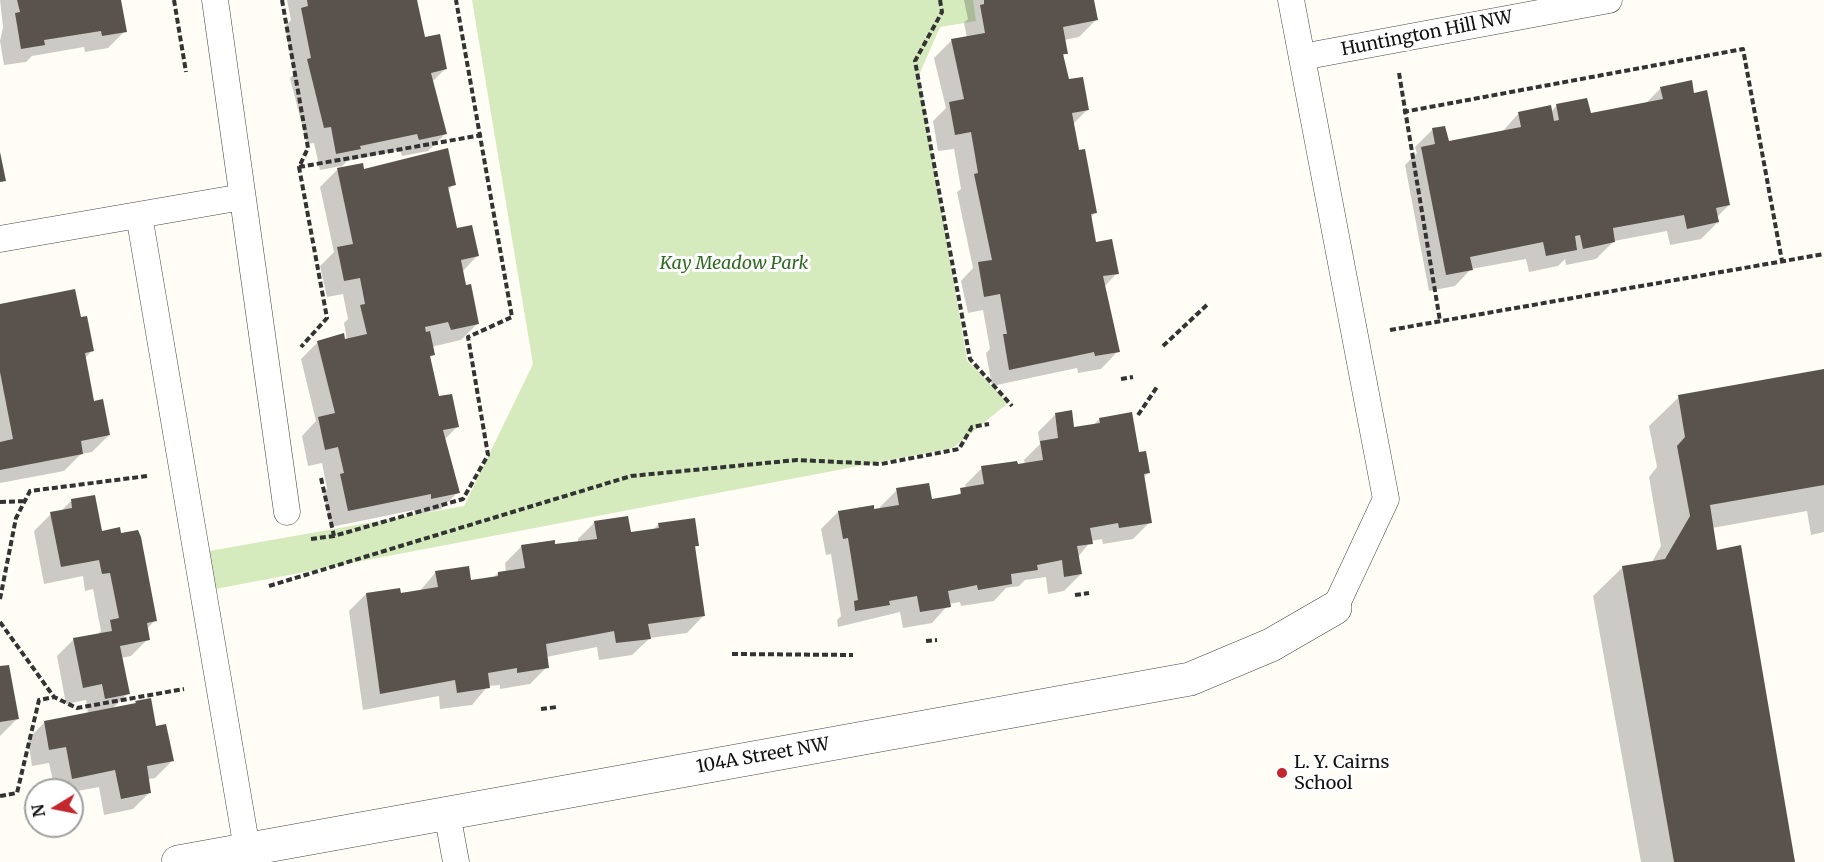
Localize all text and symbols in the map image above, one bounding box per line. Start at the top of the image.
street label: Huntington Hill NW [1339,7,1515,61]
park label: Kay Meadow Park [660,253,808,275]
street label: 104A Street NW [695,734,831,778]
place label: L. Y. Cairns School [1294,752,1389,795]
marker: L. Y. Cairns School [1275,766,1289,780]
north arrow [24,778,84,838]
text: N [27,803,49,819]

